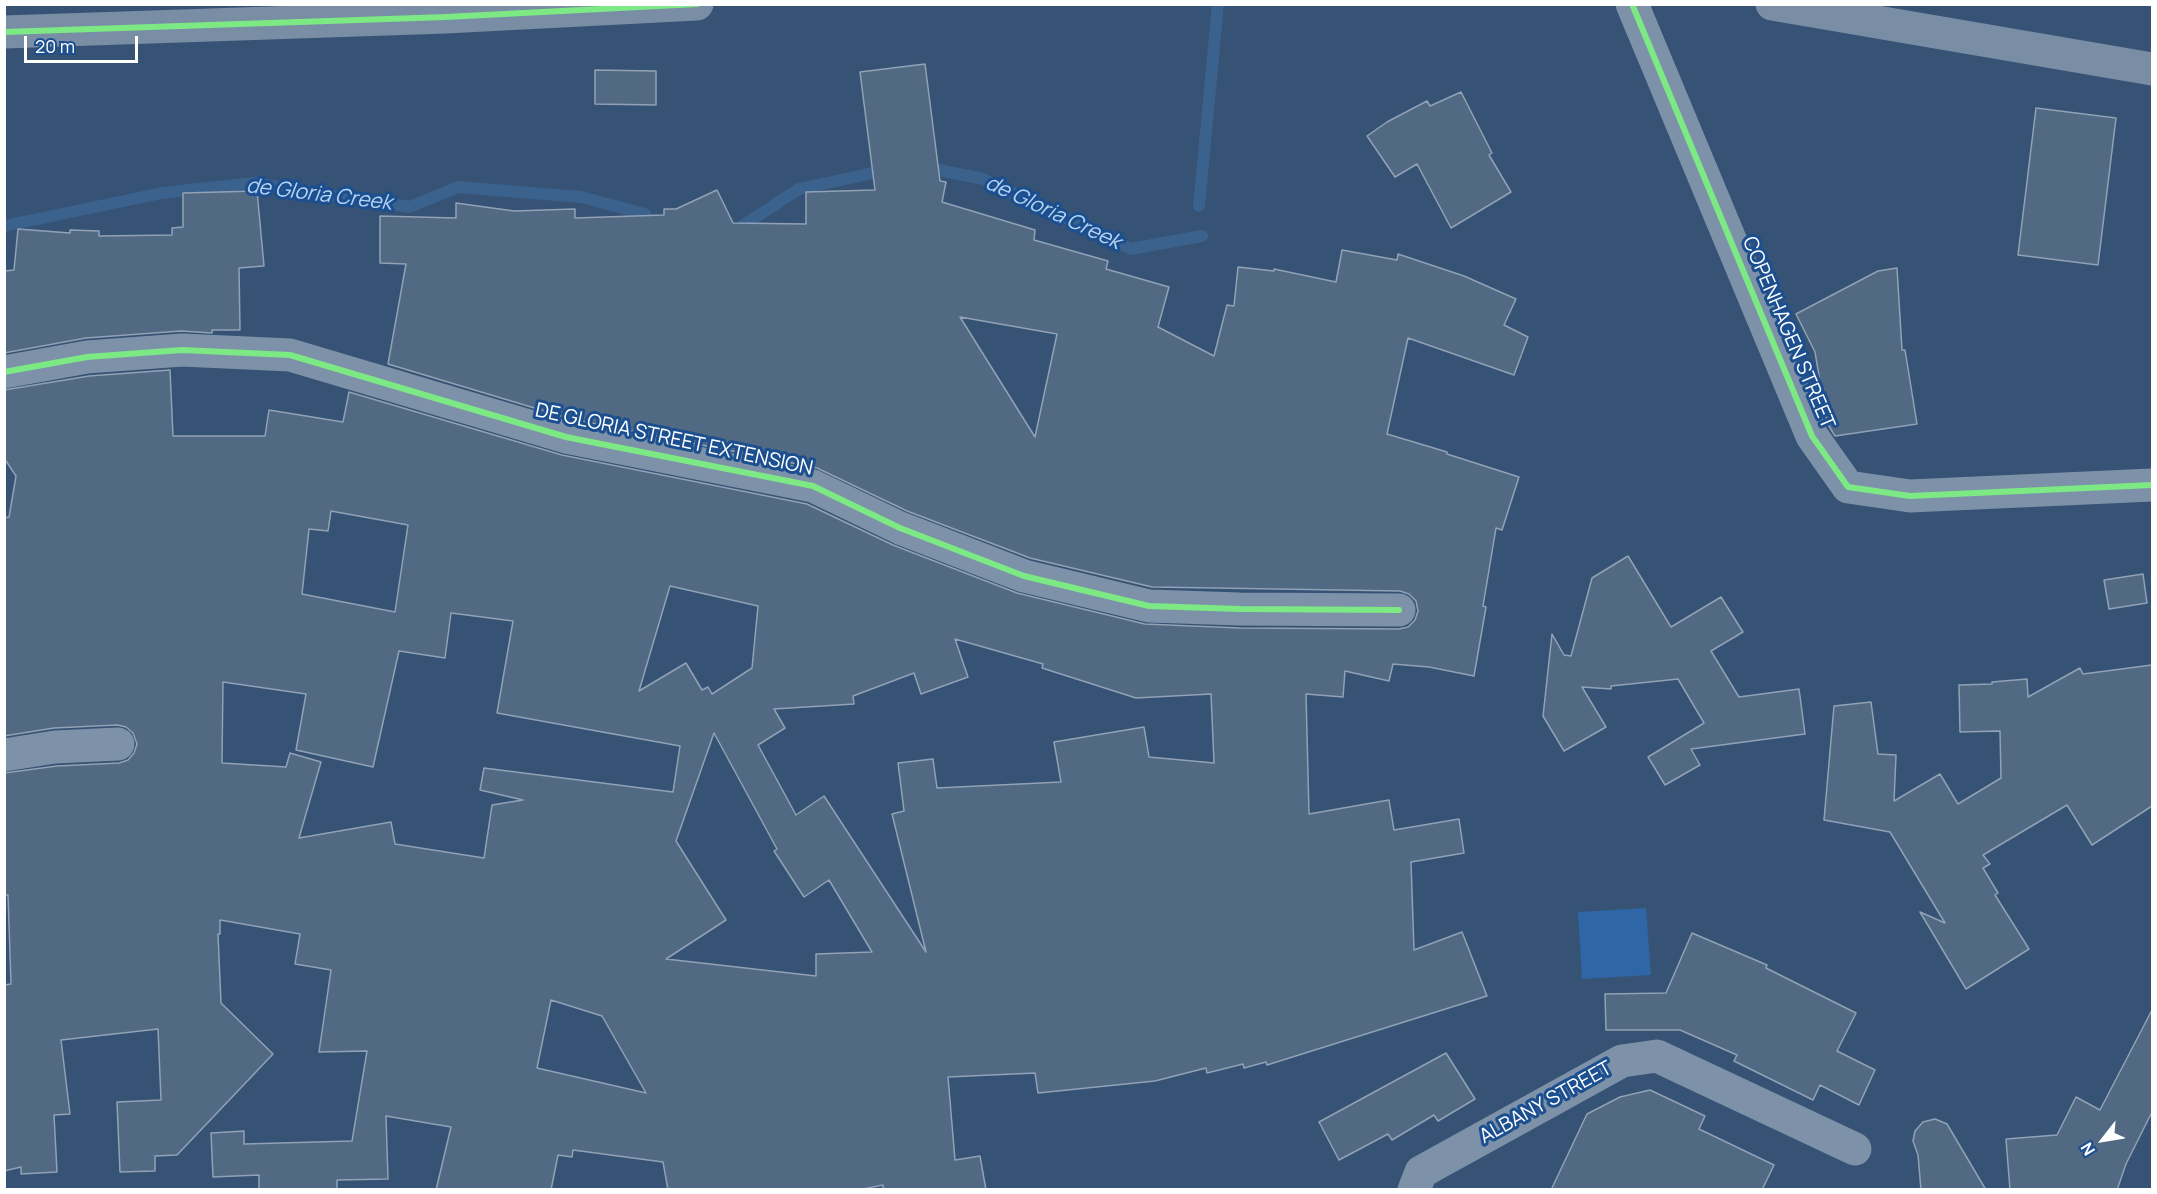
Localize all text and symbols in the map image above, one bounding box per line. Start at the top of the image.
scale bar [27,24,141,62]
text: 20 m [35,34,75,58]
water label: de Gloria Creek [981,171,1125,255]
water label: de Gloria Creek [245,174,393,216]
street label: COPENHAGEN STREET [1737,233,1839,433]
street label: DE GLORIA STREET EXTENSION [533,399,815,481]
street label: ALBANY STREET [1475,1057,1617,1149]
north arrow [2073,1110,2133,1170]
text: N [2075,1139,2100,1160]

